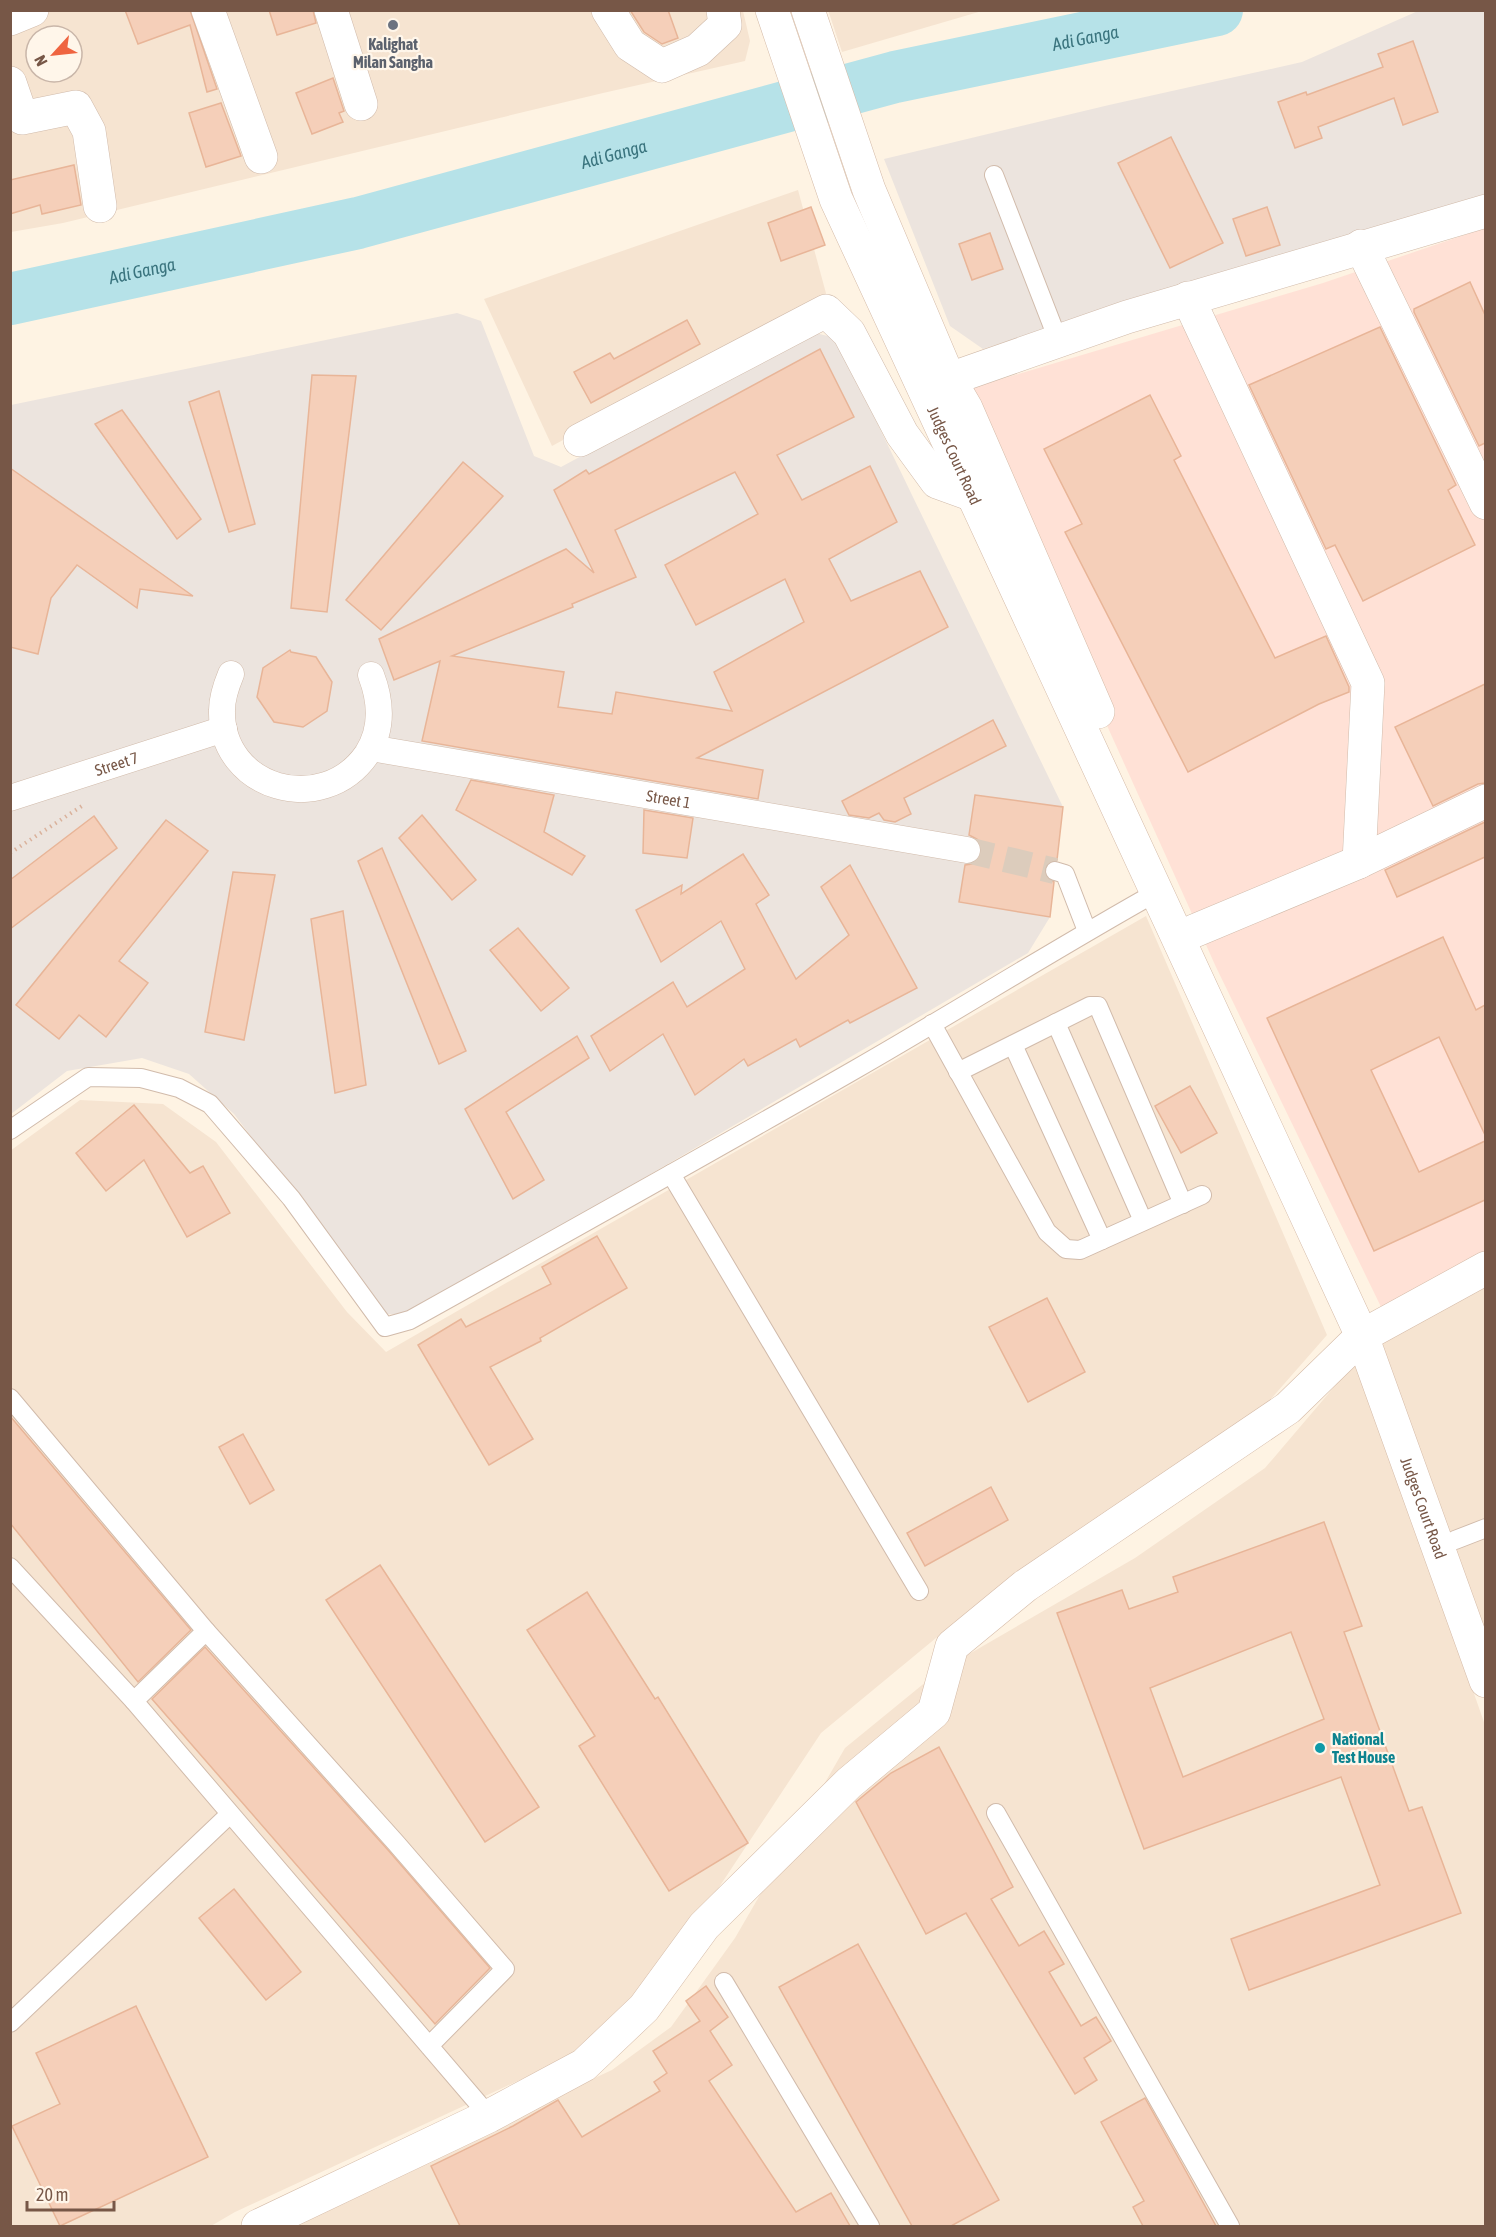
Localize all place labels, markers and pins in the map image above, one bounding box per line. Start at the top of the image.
marker: Kalighat Milan Sangha [386,18,400,32]
place label: Kalighat Milan Sangha [353,35,433,71]
place label: National Test House [1332,1730,1395,1766]
marker: National Test House [1313,1741,1327,1755]

